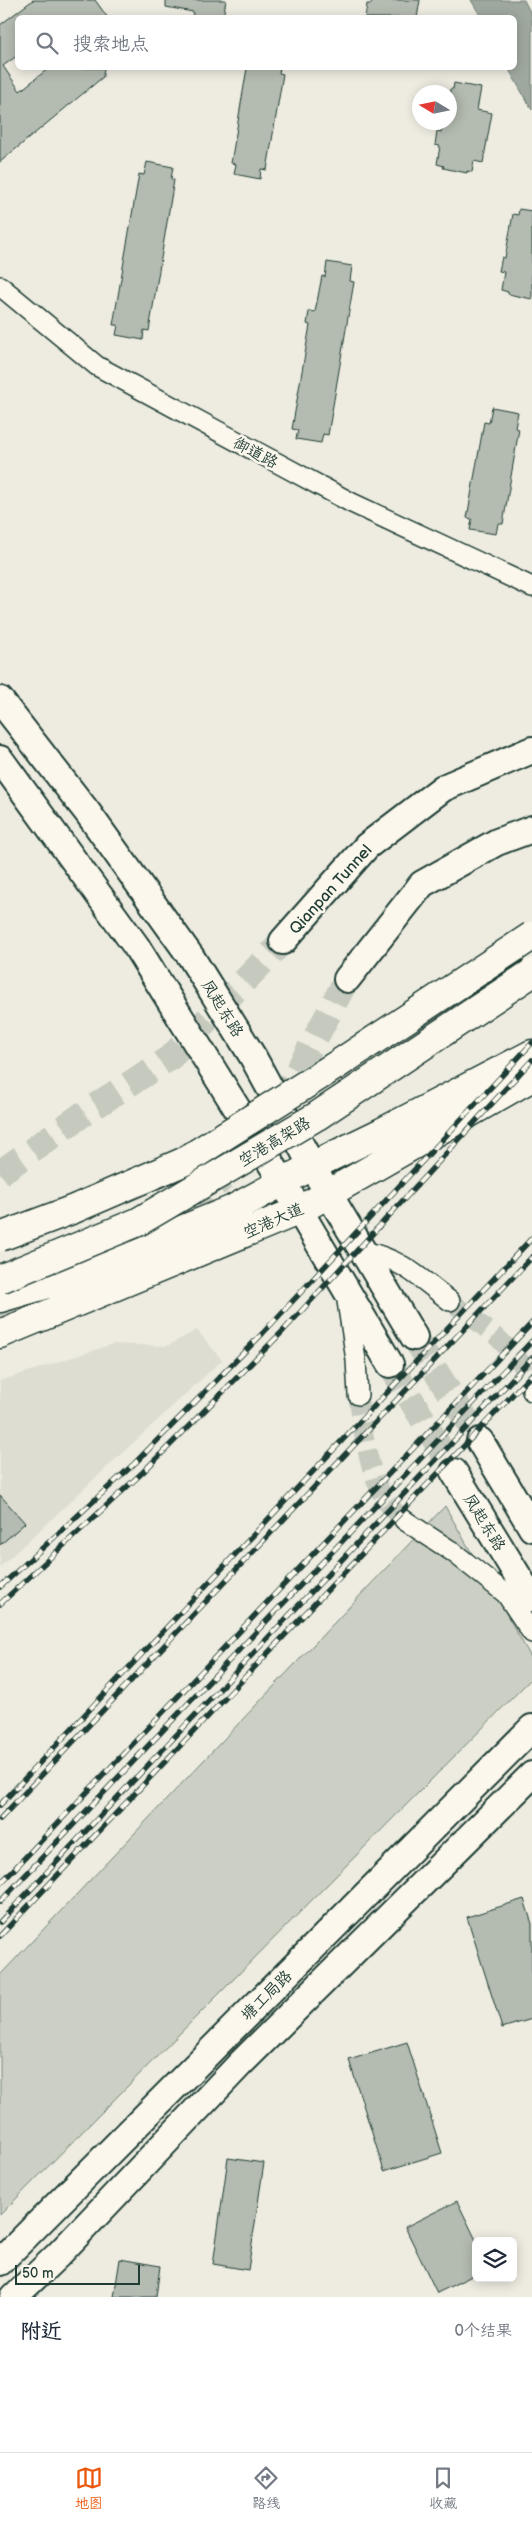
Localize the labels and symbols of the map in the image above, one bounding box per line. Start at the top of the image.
north arrow [412,85,457,130]
street label: 御道路 [230,434,281,473]
street label: Qianpan Tunnel [286,841,376,939]
street label: 凤起东路 [197,977,247,1041]
street label: 空港高架路 [236,1114,314,1171]
street label: 空港大道 [241,1200,307,1243]
street label: 凤起东路 [459,1491,509,1555]
street label: 塘工局路 [238,1967,296,2025]
scale bar [15,2262,140,2285]

